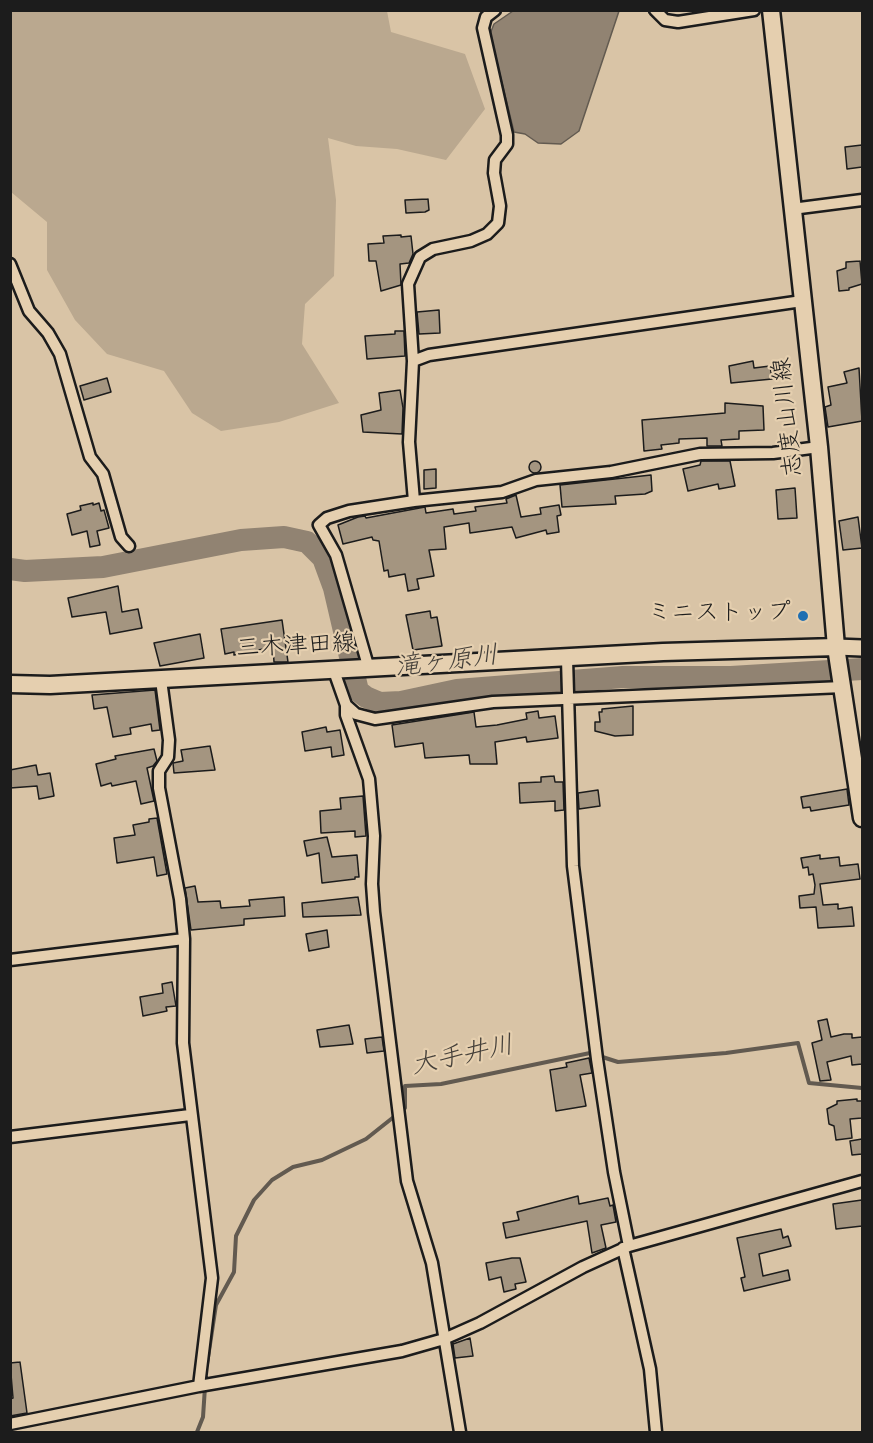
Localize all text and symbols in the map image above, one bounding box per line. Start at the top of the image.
street label: 志度山川線 [770,356,812,478]
place label: ミニストップ [647,602,791,630]
marker: ミニストップ [796,609,810,623]
street label: 三木津田線 [235,631,357,667]
water label: 滝ヶ原川 [393,643,501,687]
water label: 大手井川 [409,1033,517,1085]

